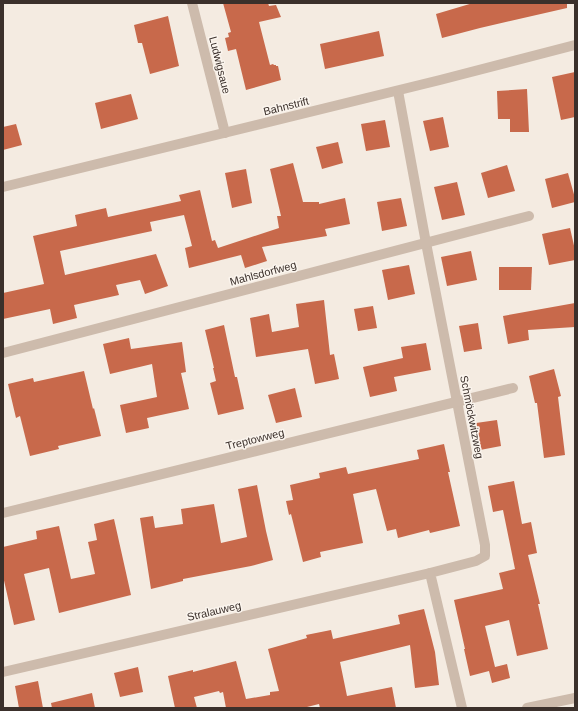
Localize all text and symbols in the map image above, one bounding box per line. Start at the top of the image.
street label: Ludwigsaue [207,35,233,95]
street label: Bahnstrift [262,95,310,117]
street label: Mahlsdorfweg [228,258,298,288]
street label: Schmöckwitzweg [458,374,486,460]
street label: Treptowweg [225,426,285,452]
street label: Stralauweg [186,599,242,623]

